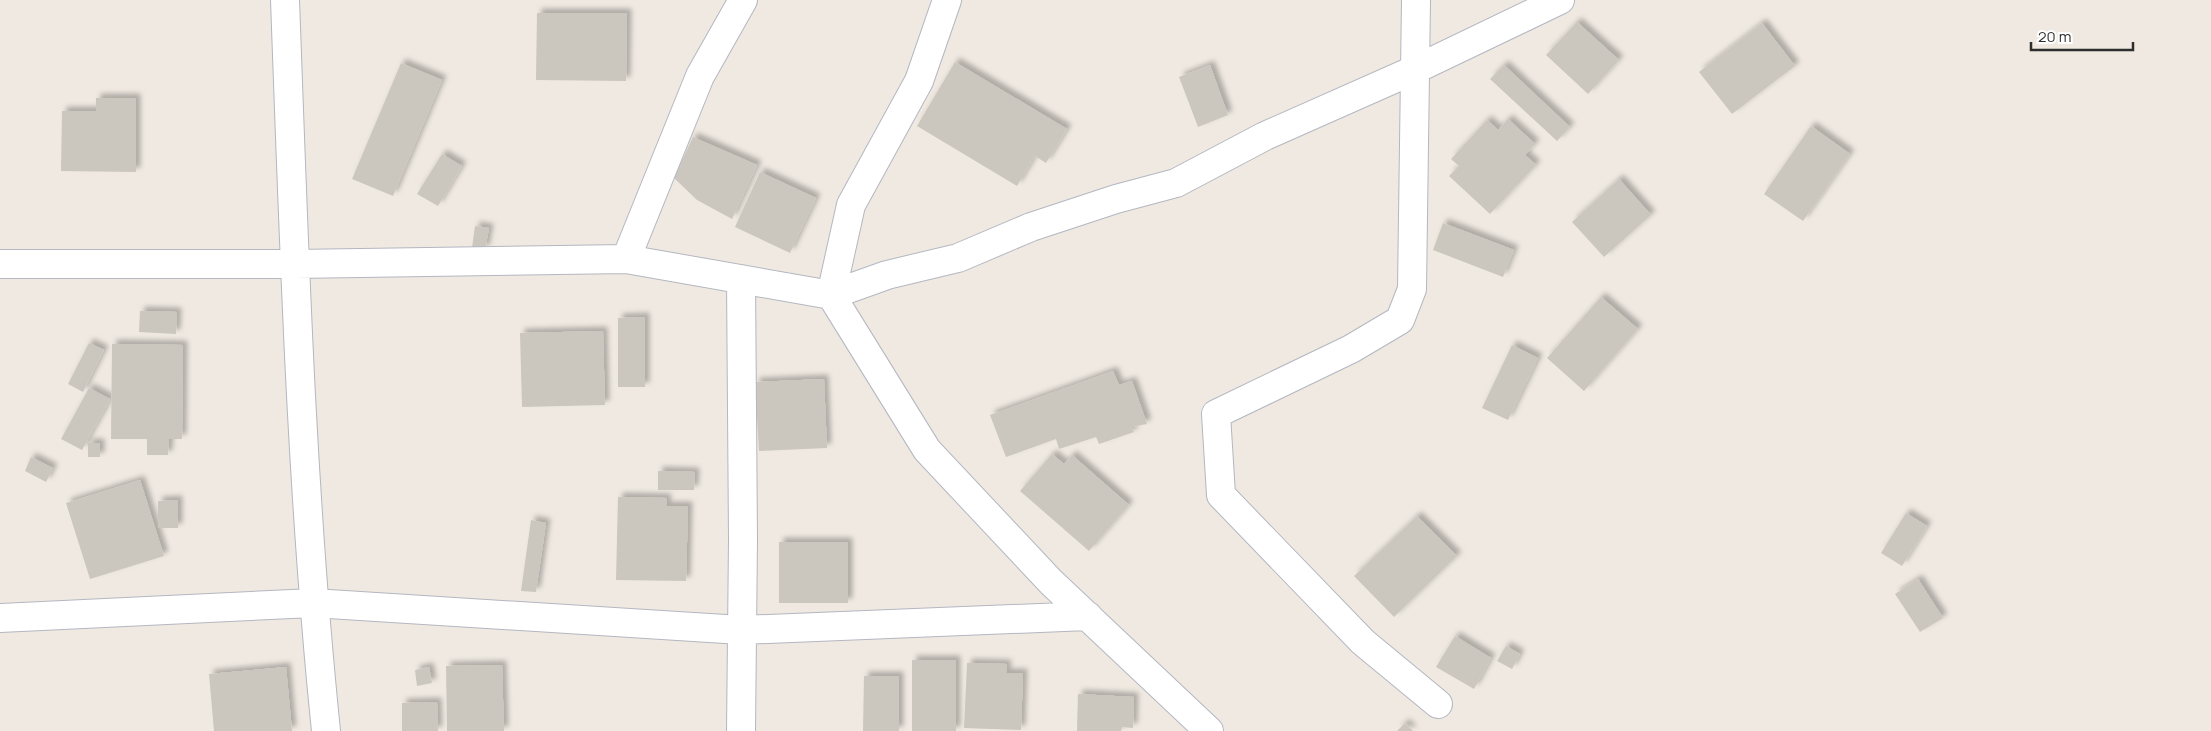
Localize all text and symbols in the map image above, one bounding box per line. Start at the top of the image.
scale bar [2031,20,2134,52]
text: 20 m [2038,26,2071,47]

